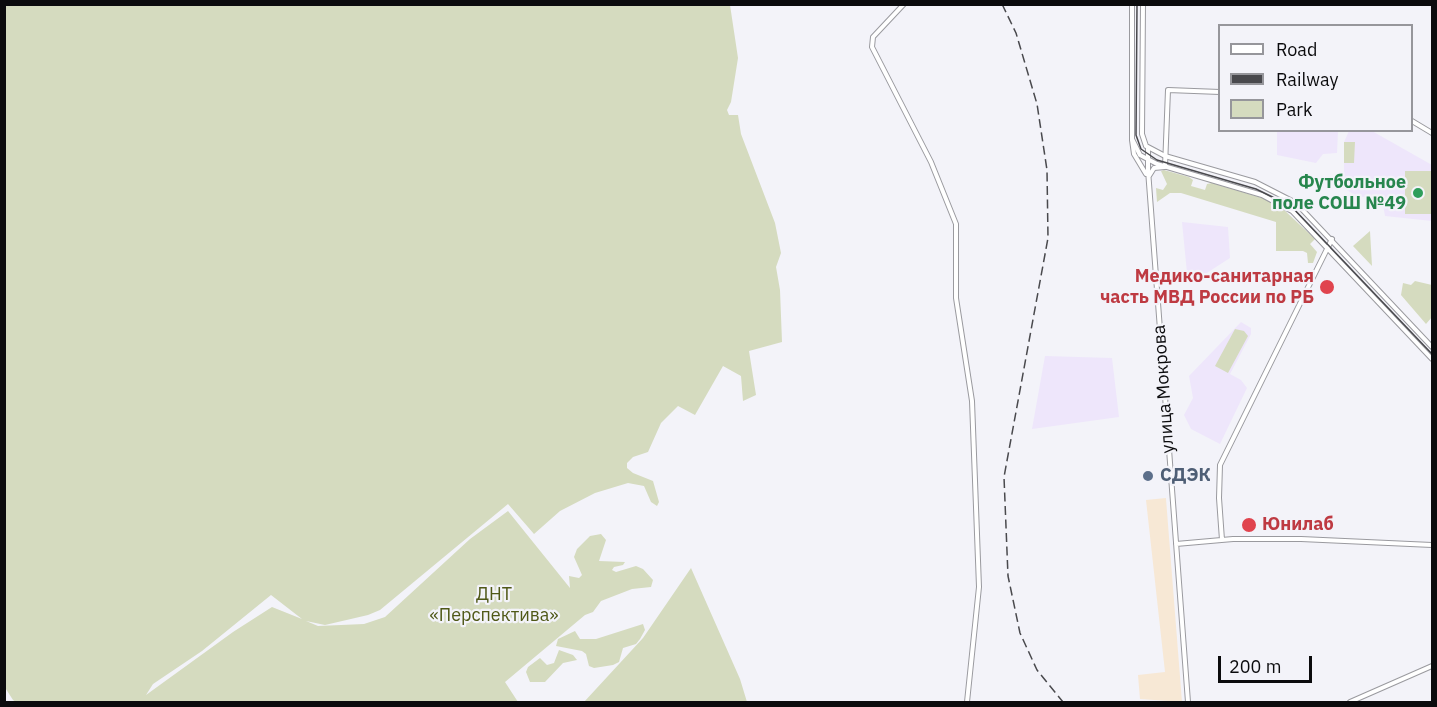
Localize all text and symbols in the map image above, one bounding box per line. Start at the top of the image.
legend [1218,24,1413,132]
text: Road [1276,38,1317,61]
text: Railway [1276,68,1338,91]
text: Park [1276,98,1312,121]
place label: Футбольное поле СОШ №49 [1272,172,1406,214]
marker: Футбольное поле СОШ №49 [1411,186,1425,200]
place label: Медико-санитарная часть МВД России по РБ [1100,266,1314,308]
marker: Медико-санитарная часть МВД России по РБ [1318,278,1336,296]
street label: улица Мокрова [1149,324,1179,454]
place label: СДЭК [1160,465,1211,487]
marker: СДЭК [1141,469,1155,483]
place label: Юнилаб [1262,514,1334,536]
marker: Юнилаб [1240,516,1258,534]
park label: ДНТ «Перспектива» [429,584,559,626]
scale bar [1221,644,1316,682]
text: 200 m [1229,655,1281,678]

